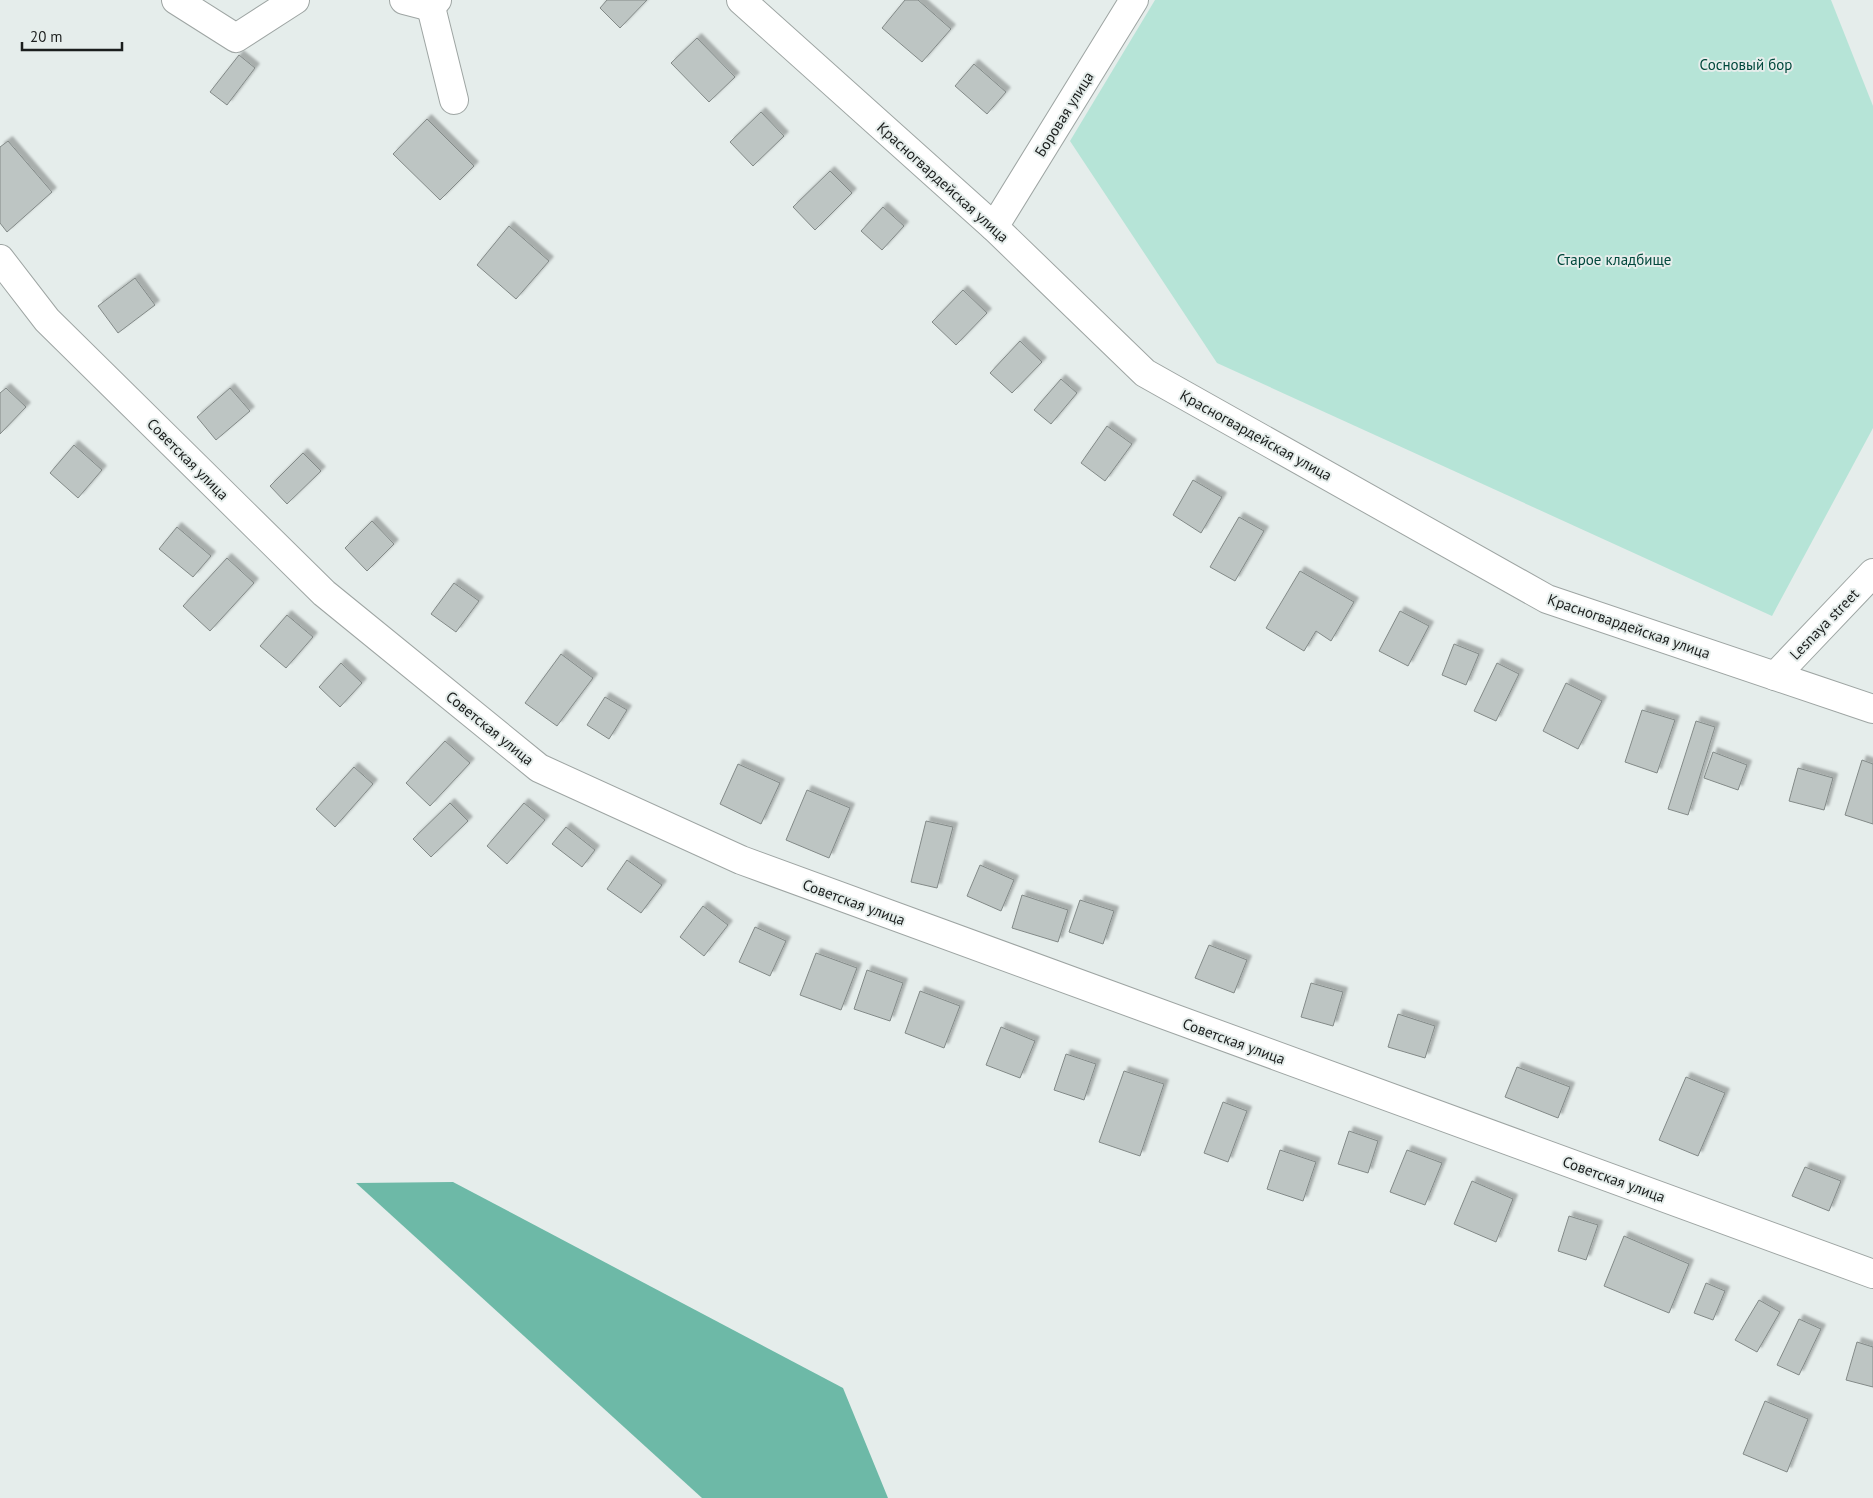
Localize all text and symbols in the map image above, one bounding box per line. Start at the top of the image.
scale bar [22,20,122,52]
text: 20 m [30,27,63,46]
park label: Сосновый бор [1700,55,1792,74]
street label: Боровая улица [1030,68,1098,160]
street label: Красногвардейская улица [873,118,1013,246]
park label: Старое кладбище [1557,250,1671,269]
street label: Красногвардейская улица [1177,385,1335,485]
street label: Советская улица [143,414,233,504]
street label: Lesnaya street [1785,584,1863,664]
street label: Красногвардейская улица [1545,589,1713,663]
street label: Советская улица [442,687,538,769]
street label: Советская улица [800,875,908,929]
street label: Советская улица [1180,1014,1288,1068]
street label: Советская улица [1560,1152,1668,1206]

